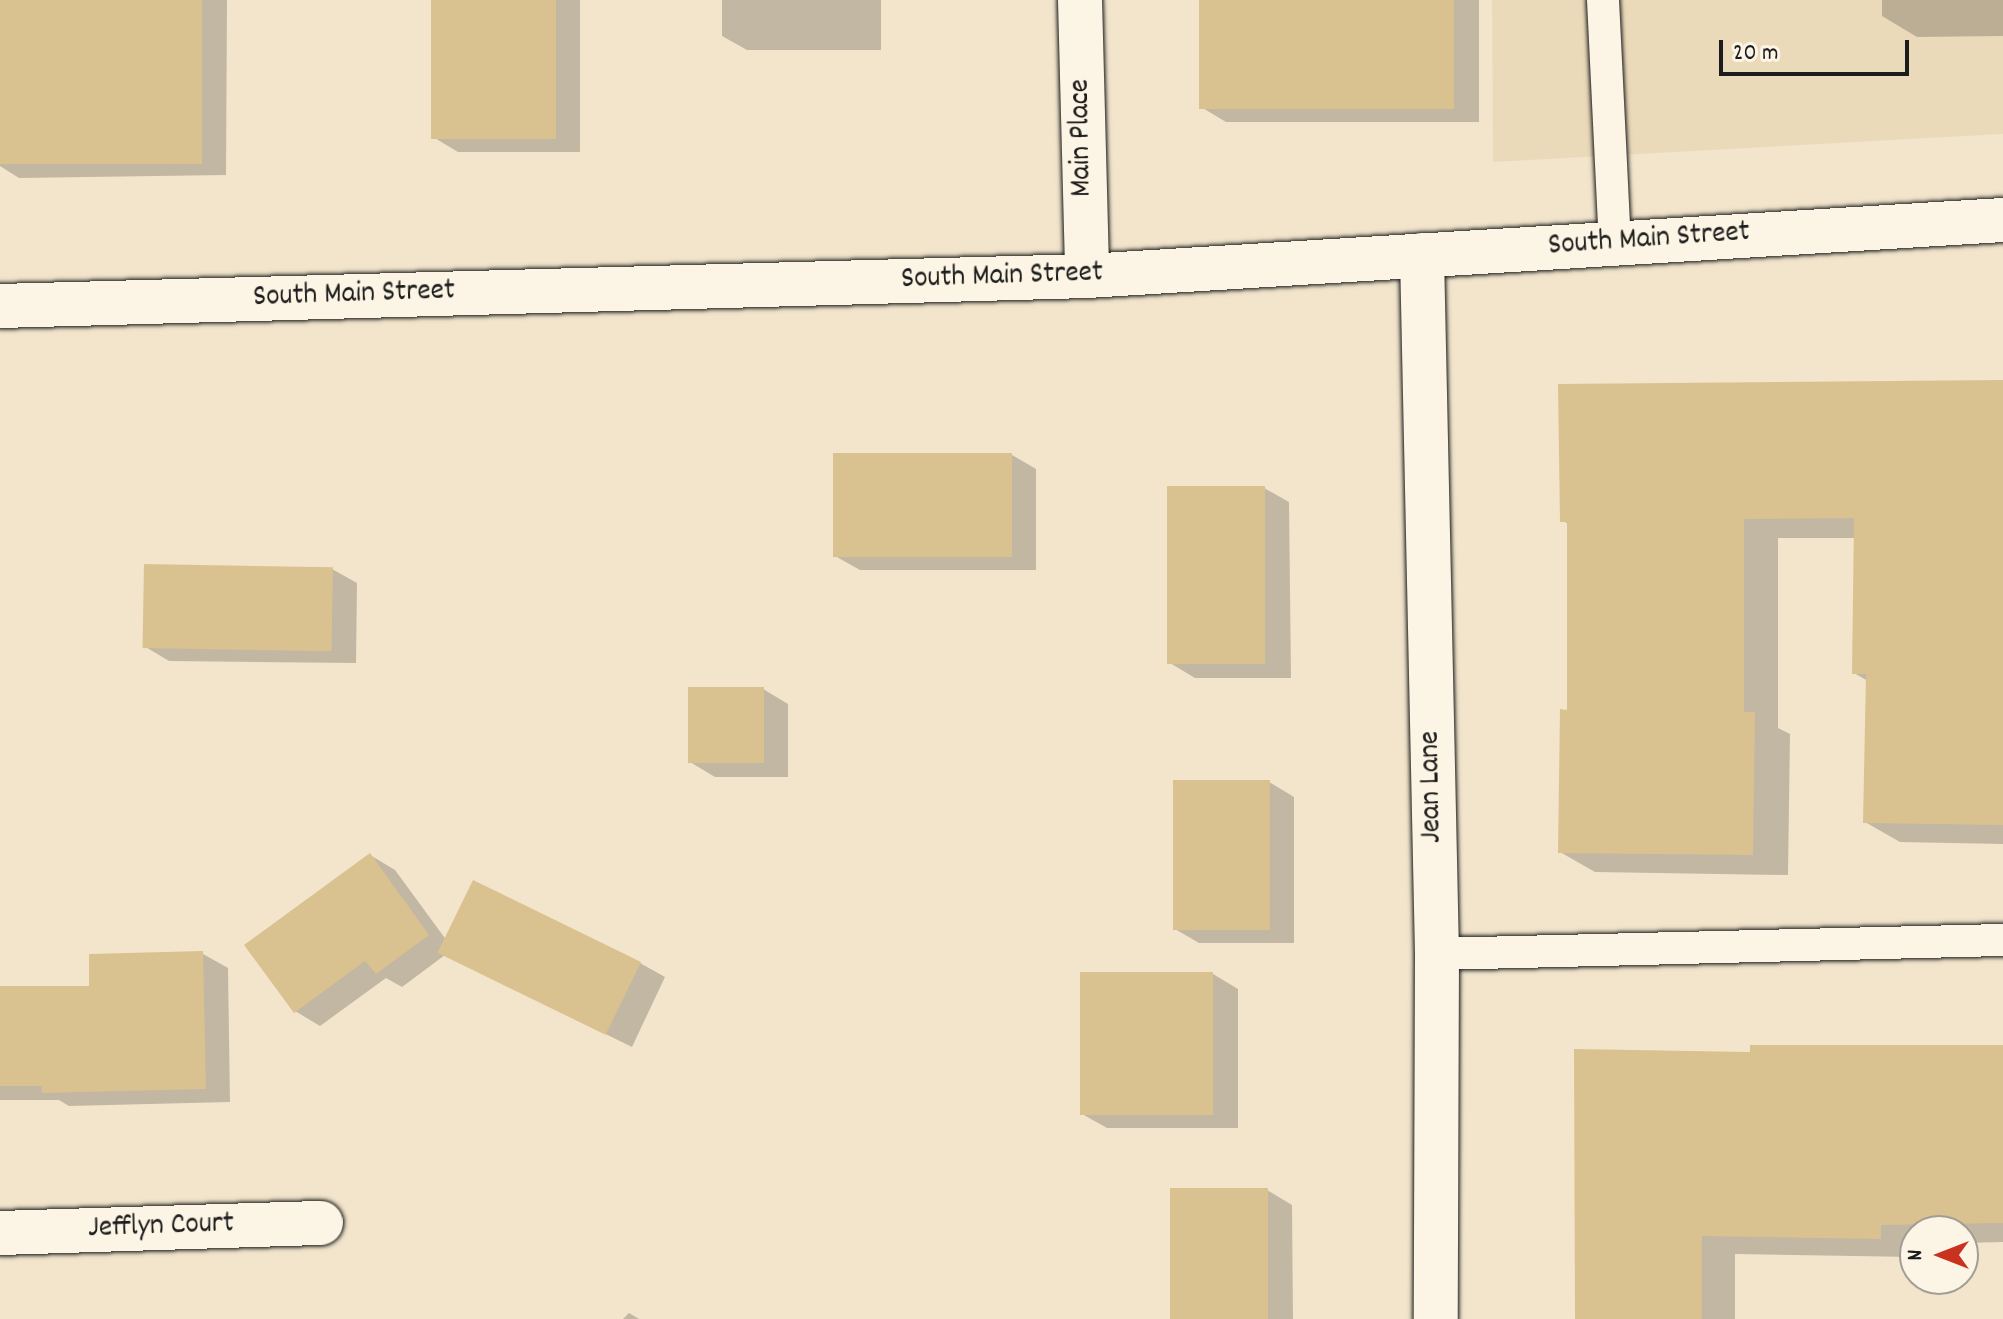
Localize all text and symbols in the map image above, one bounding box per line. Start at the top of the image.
scale bar [1723,24,1913,74]
text: 20 m [1733,37,1779,71]
street label: Main Place [1064,79,1102,197]
street label: South Main Street [1547,216,1751,266]
street label: South Main Street [900,256,1104,300]
street label: South Main Street [252,274,456,318]
street label: Jean Lane [1414,731,1452,843]
street label: Jefflyn Court [87,1207,235,1249]
north arrow [1899,1215,1979,1295]
text: N [1901,1250,1932,1260]

